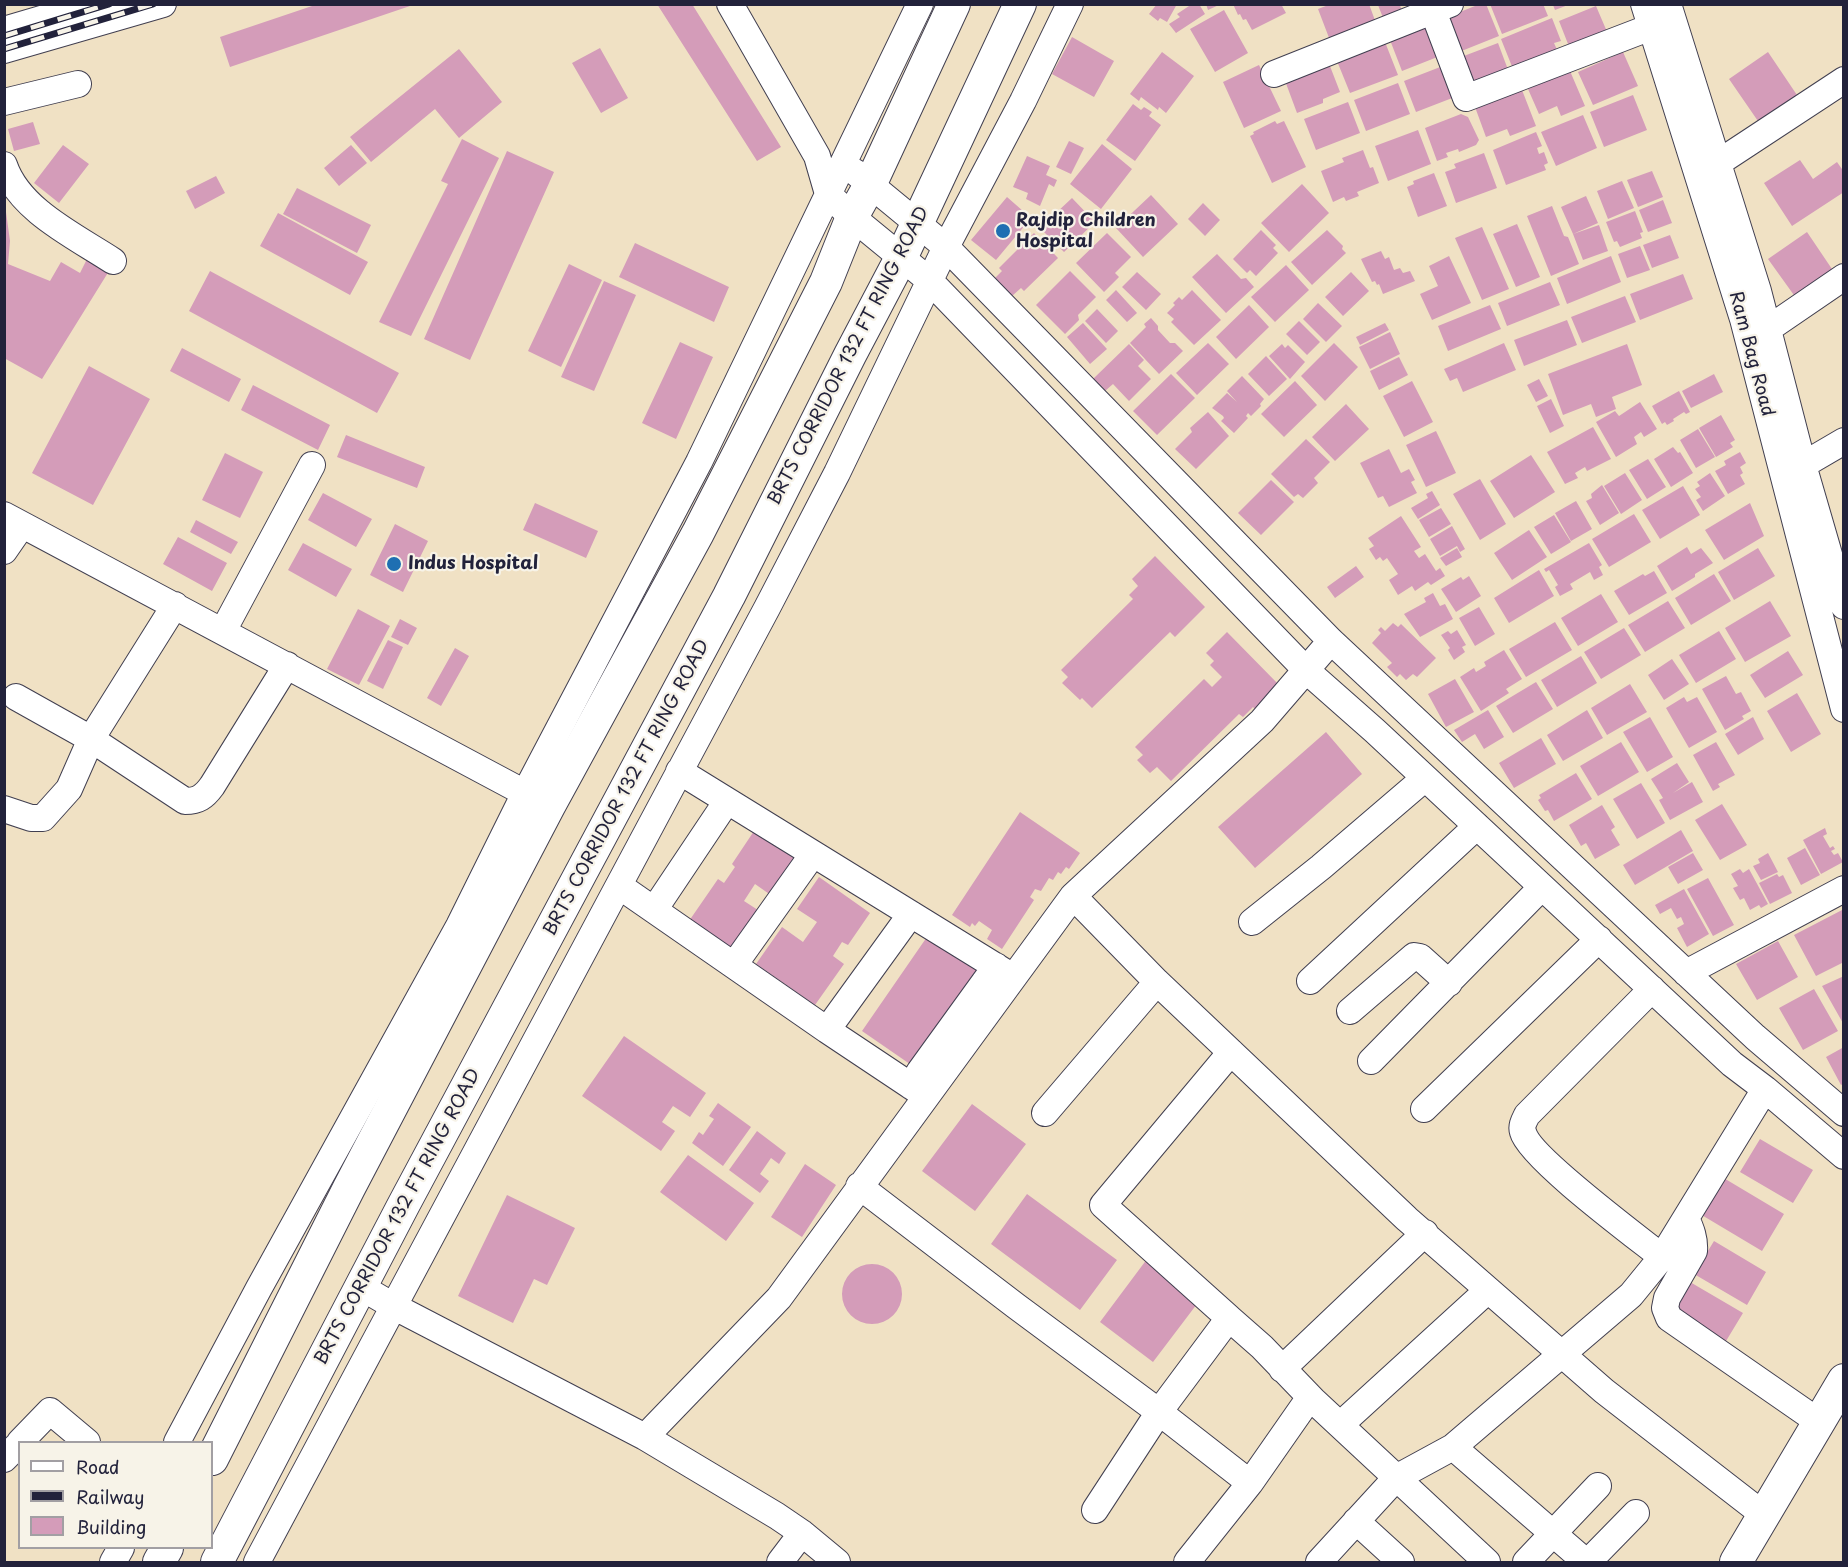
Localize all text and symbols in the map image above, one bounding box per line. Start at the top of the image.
street label: BRTS CORRIDOR 132 FT RING ROAD [764,203,934,509]
place label: Rajdip Children Hospital [1016,210,1156,252]
marker: Rajdip Children Hospital [994,222,1012,240]
street label: Ram Bag Road [1724,289,1778,419]
place label: Indus Hospital [408,553,538,575]
marker: Indus Hospital [385,555,403,573]
street label: BRTS CORRIDOR 132 FT RING ROAD [539,636,715,940]
street label: BRTS CORRIDOR 132 FT RING ROAD [310,1065,486,1369]
legend [18,1441,213,1549]
text: Road [76,1453,120,1480]
text: Railway [76,1483,144,1510]
text: Building [76,1513,146,1540]

